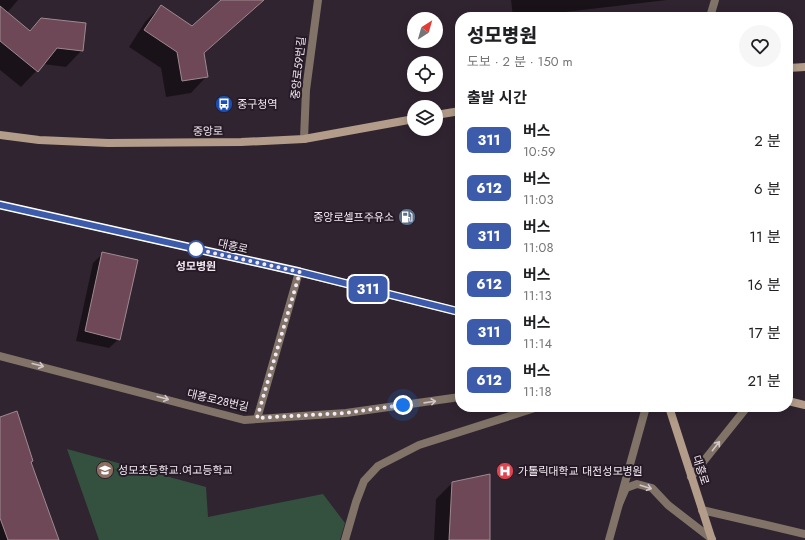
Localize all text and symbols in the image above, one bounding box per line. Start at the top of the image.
north arrow [407,12,443,48]
map controls [407,12,443,136]
text: 성모병원 [467,22,537,49]
button: heart [739,25,781,67]
street label: 중앙로59번길 [287,36,309,100]
text: 도보 · 2 분 · 150 m [467,52,573,71]
button: locate [407,56,443,92]
text: 출발 시간 [467,87,527,109]
bus stop icon: 중구청역 [214,94,234,114]
place label: 중구청역 [237,96,277,112]
button: layers [407,100,443,136]
text: 버스 [523,120,551,142]
street label: 중앙로 [193,123,223,139]
text: 311 [478,130,500,150]
text: 2 분 [754,130,781,152]
text: 10:59 [523,142,555,161]
text: 버스 [523,168,551,190]
text: 612 [476,178,502,198]
text: 6 분 [754,178,781,200]
text: 11:03 [523,190,554,209]
fuel station icon: 중앙로셀프주유소 [397,207,417,227]
place label: 중앙로셀프주유소 [313,209,394,225]
text: 버스 [523,216,551,238]
text: 311 [478,226,500,246]
text: 11 분 [749,226,781,248]
street label: 대흥로 [216,235,250,257]
text: 11:08 [523,238,554,257]
marker: 성모병원 [187,240,205,258]
place label: 성모병원 [176,258,216,274]
text: 버스 [523,264,551,286]
text: 612 [476,274,502,294]
text: 16 분 [747,274,781,296]
line badge: 311 [345,276,391,302]
text: 311 [357,279,379,299]
text: 11:13 [523,286,552,305]
text: 버스 [523,312,551,334]
text: 311 [478,322,500,342]
text: 17 분 [748,322,781,344]
text: 11:14 [523,334,552,353]
text: 버스 [523,360,551,382]
one-way arrow [31,362,44,370]
text: 612 [476,370,502,390]
text: 21 분 [747,370,781,392]
text: 11:18 [523,382,552,401]
street label: 대흥로28번길 [186,385,250,415]
one-way arrow [157,395,170,403]
your location [393,395,413,415]
one-way arrow [423,398,436,406]
one-way arrow [711,441,720,452]
street label: 대흥로 [689,453,713,487]
school or university icon: 성모초등학교.여고등학교 [95,460,115,480]
hospital icon: 가톨릭대학교 대전성모병원 [495,461,515,481]
place label: 성모초등학교.여고등학교 [118,462,233,478]
place label: 가톨릭대학교 대전성모병원 [518,463,643,479]
one-way arrow [640,484,653,491]

